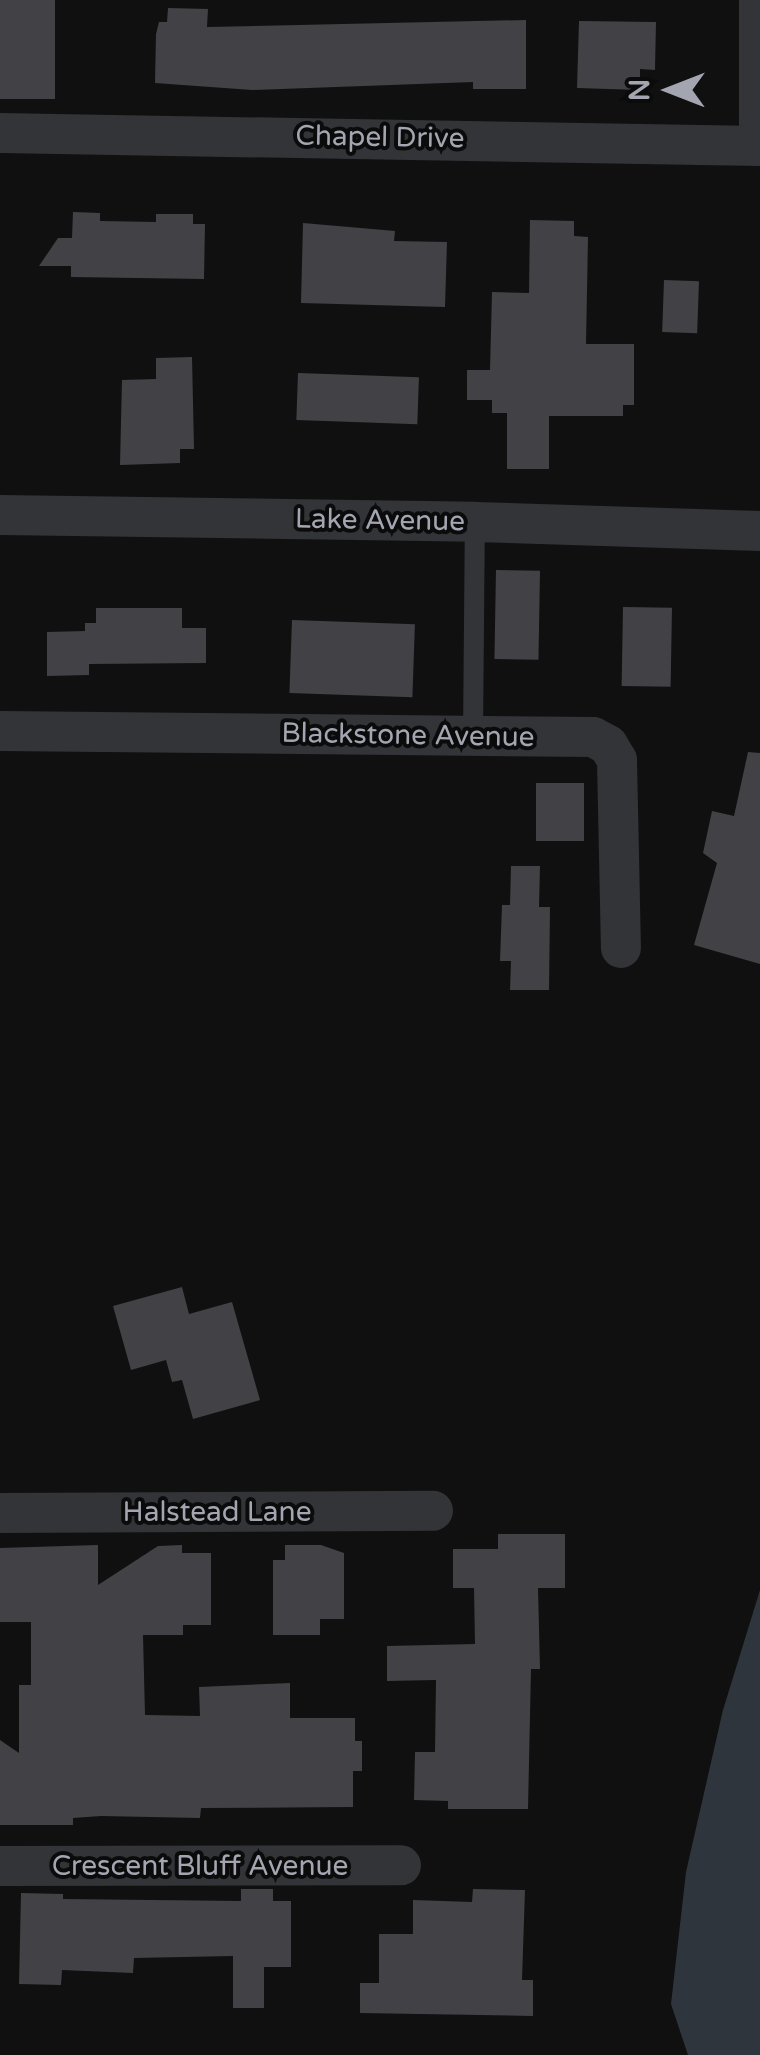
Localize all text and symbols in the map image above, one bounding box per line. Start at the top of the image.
north arrow [620,40,720,140]
text: N [623,79,657,101]
street label: Chapel Drive [295,119,465,155]
street label: Lake Avenue [295,502,465,538]
street label: Blackstone Avenue [281,716,535,754]
street label: Halstead Lane [123,1495,311,1529]
street label: Crescent Bluff Avenue [52,1849,348,1883]

